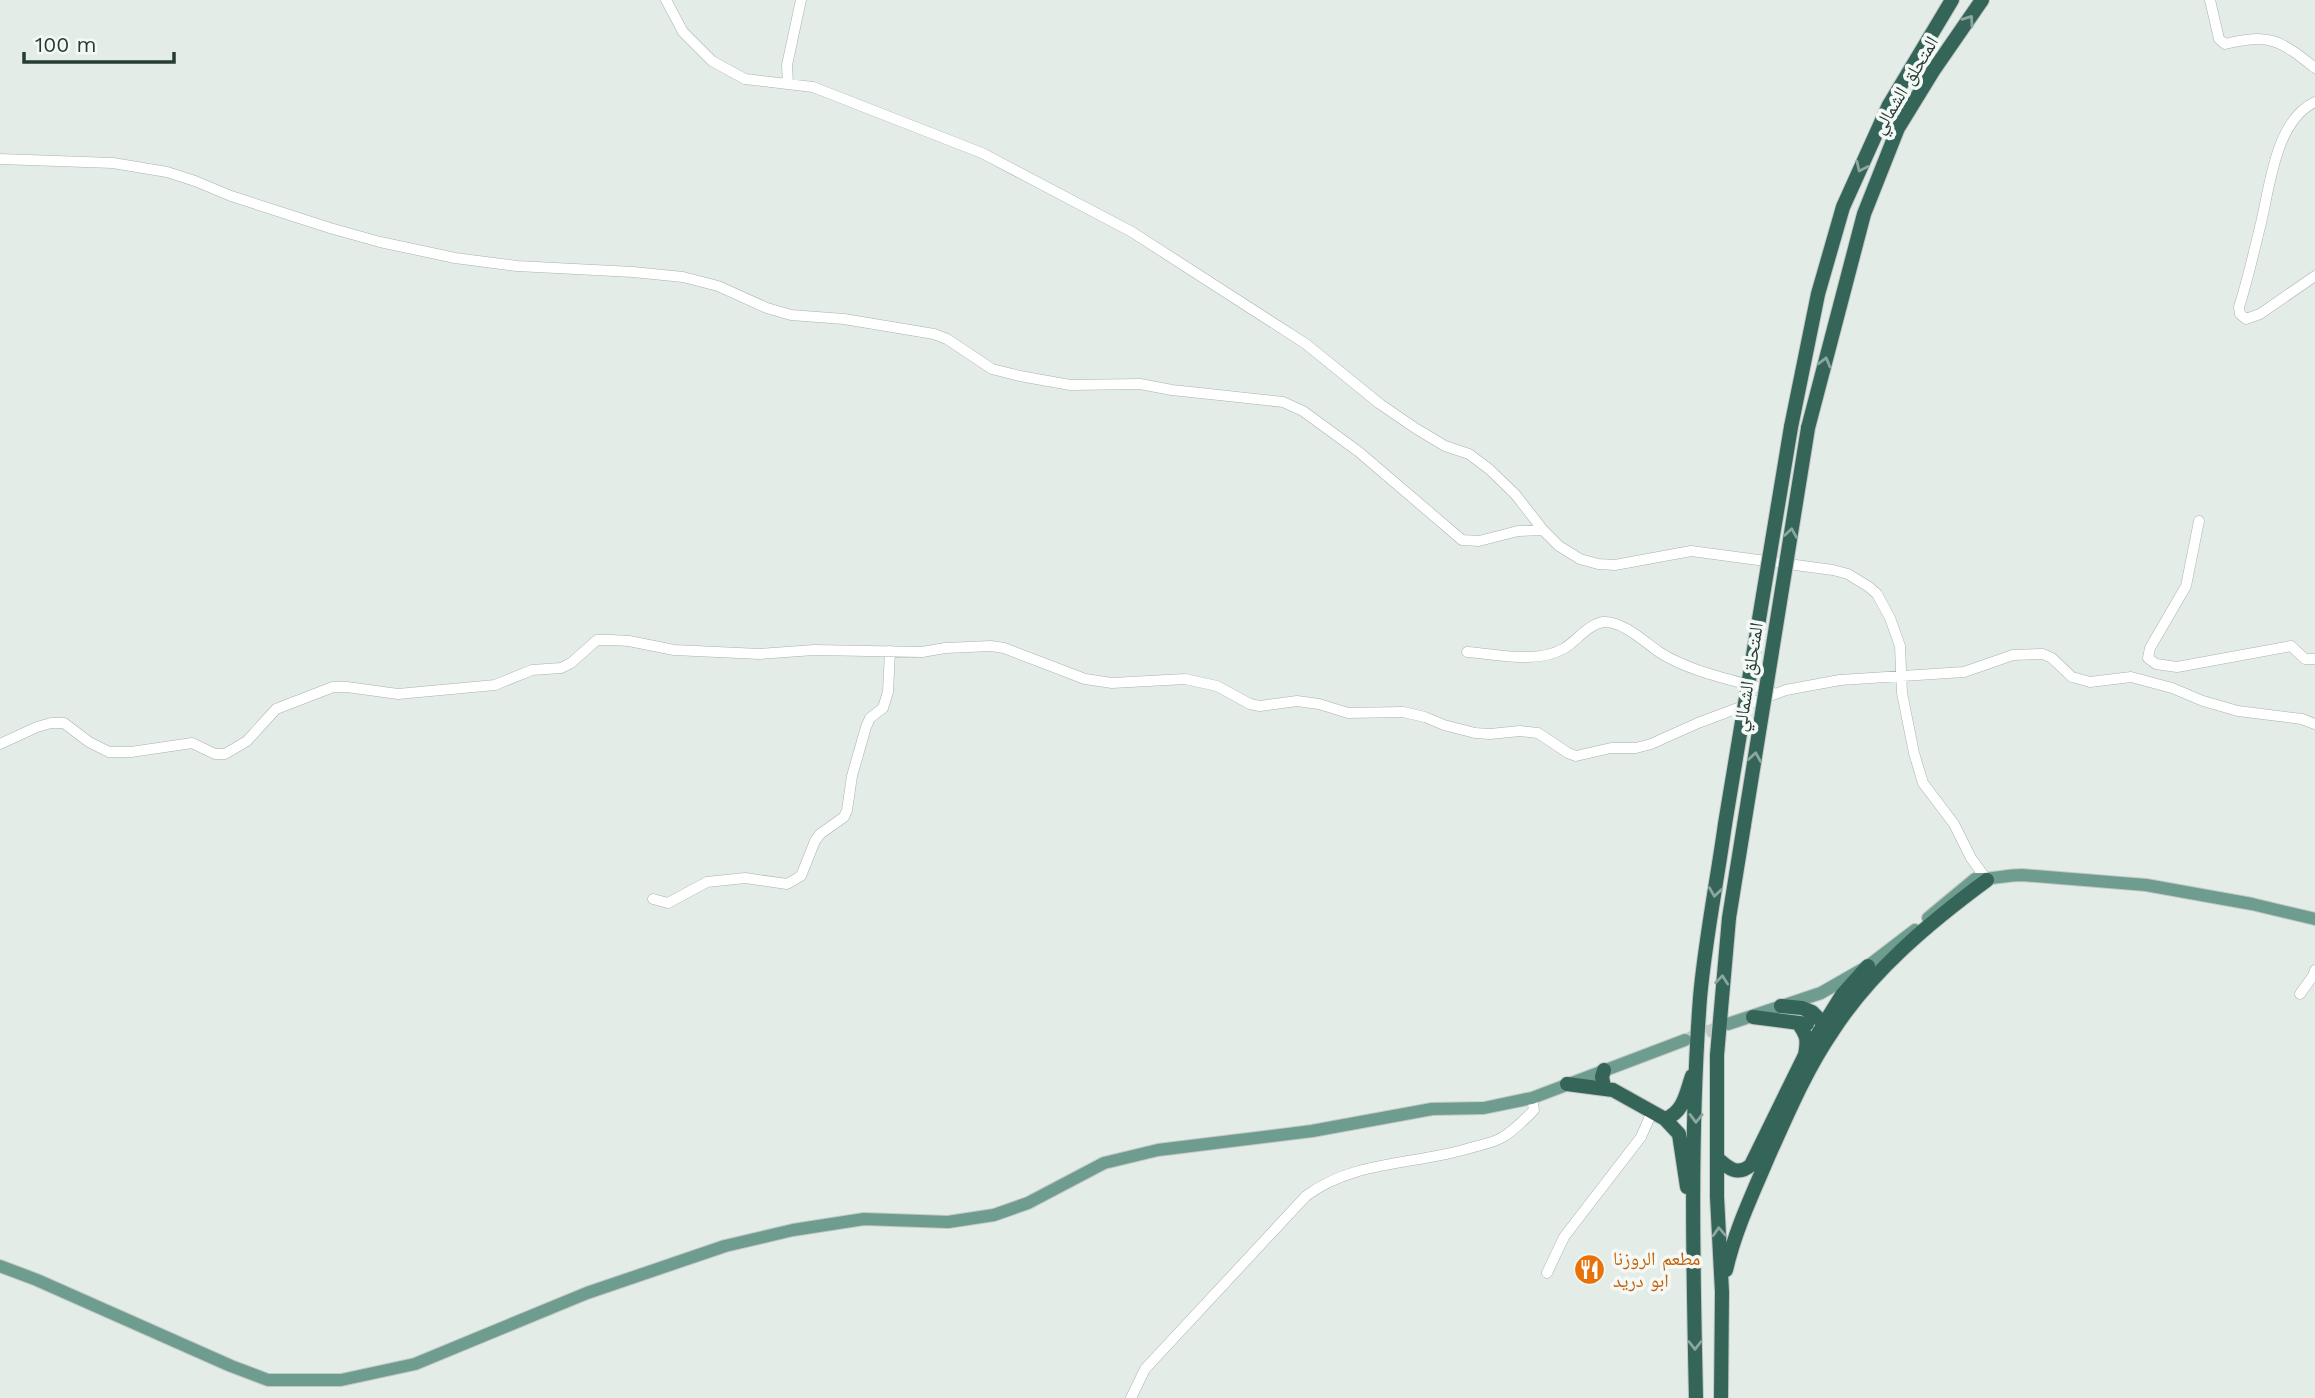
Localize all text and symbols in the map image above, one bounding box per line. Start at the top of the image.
one-way arrow [1961,14,1974,27]
scale bar [24,21,175,65]
text: 100 m [35,32,97,57]
street label: المتحلق الشمالي [1867,32,1946,140]
one-way arrow [1855,160,1869,172]
one-way arrow [1817,356,1832,368]
one-way arrow [1783,527,1798,539]
street label: المتحلق الشمالي [1728,621,1772,734]
one-way arrow [1747,752,1762,763]
one-way arrow [1708,886,1723,897]
one-way arrow [1715,974,1730,986]
one-way arrow [1688,1113,1703,1124]
one-way arrow [1711,1226,1726,1237]
place label: مطعم الروزنا ابو دريد [1613,1247,1700,1292]
restaurant icon: مطعم الروزنا ابو دريد [1573,1252,1607,1286]
one-way arrow [1687,1341,1703,1351]

